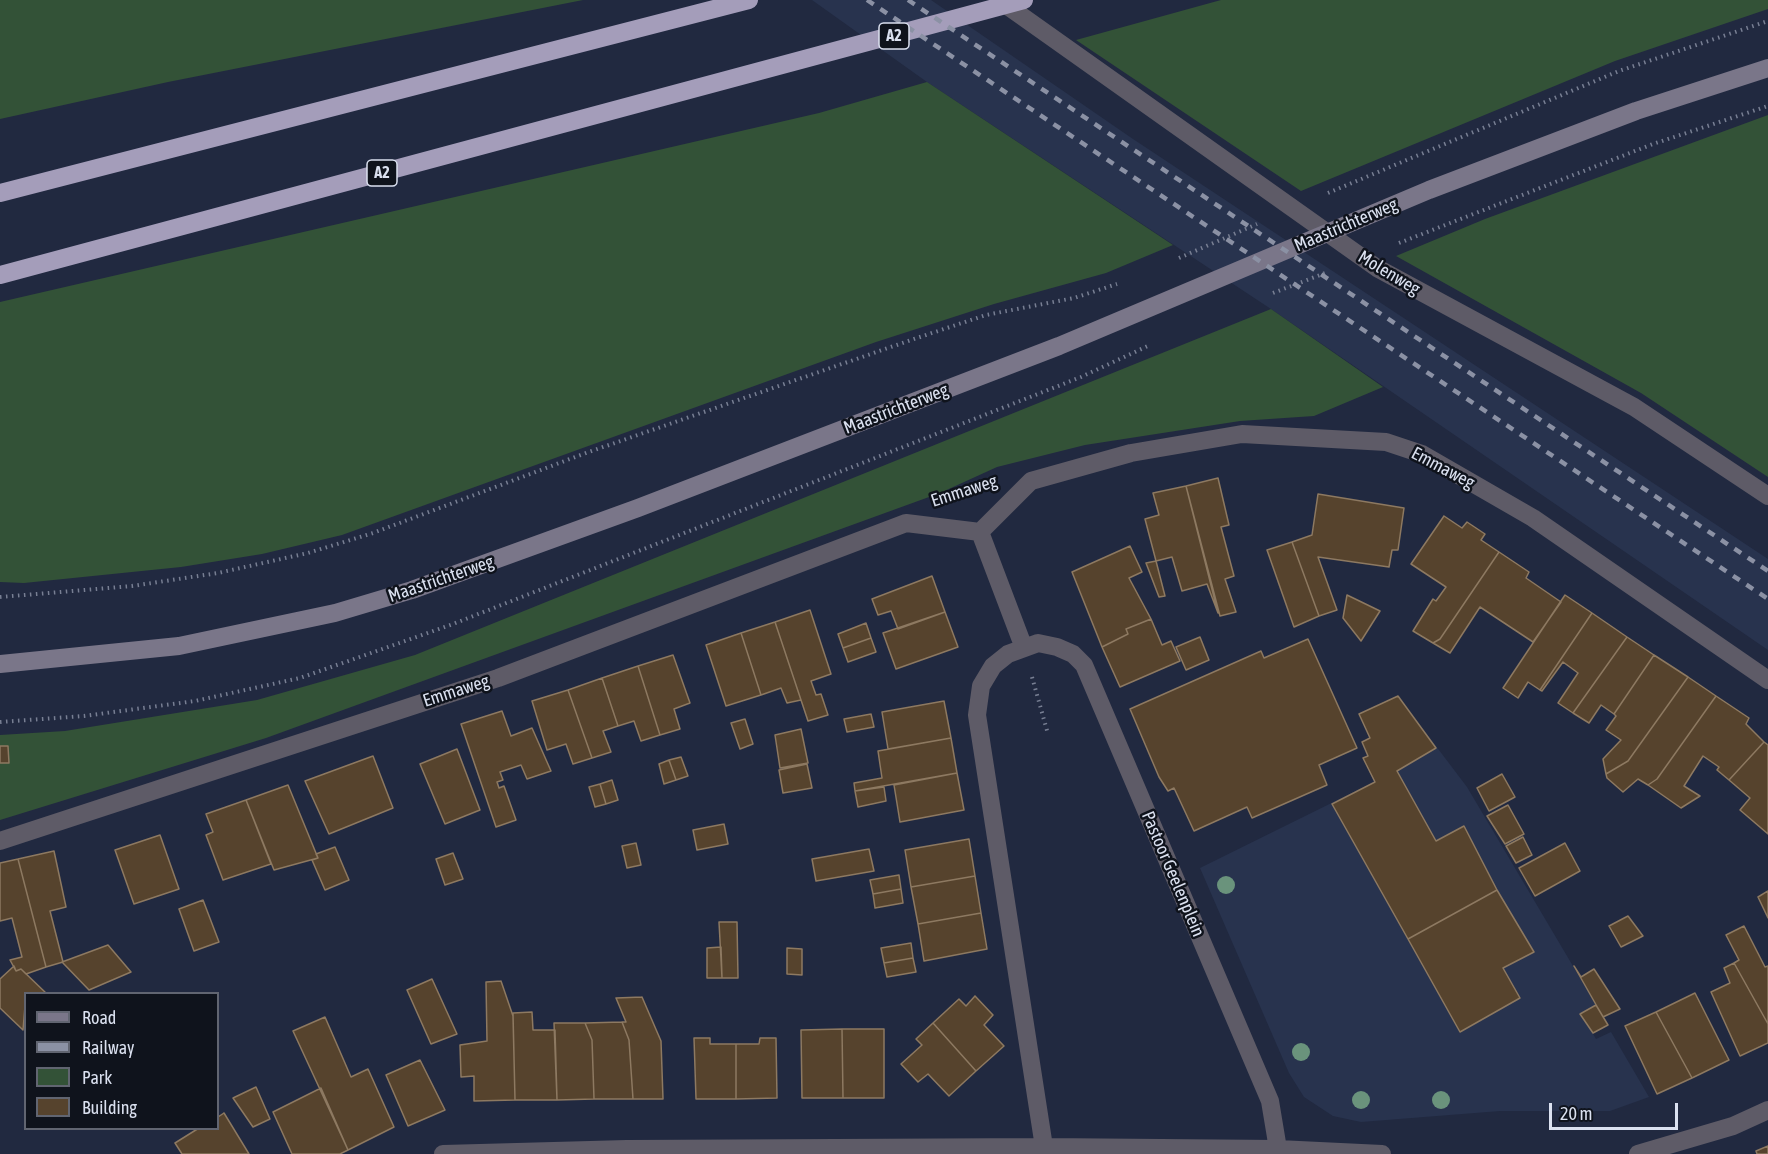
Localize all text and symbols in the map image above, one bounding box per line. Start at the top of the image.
road number: A2 [879,23,909,49]
road number: A2 [367,160,397,186]
street label: Maastrichterweg [1291,194,1401,256]
street label: Molenweg [1354,246,1424,300]
street label: Maastrichterweg [841,379,951,439]
street label: Emmaweg [1408,442,1478,494]
street label: Emmaweg [928,470,1000,512]
street label: Maastrichterweg [385,551,497,607]
street label: Emmaweg [420,670,492,712]
street label: Pastoor Geelenplein [1137,808,1209,940]
legend [24,992,219,1130]
text: Road [82,1007,116,1028]
text: Railway [82,1037,134,1058]
text: Park [82,1067,112,1088]
scale bar [1552,1091,1681,1129]
text: Building [82,1097,137,1118]
text: 20 m [1560,1103,1592,1124]

